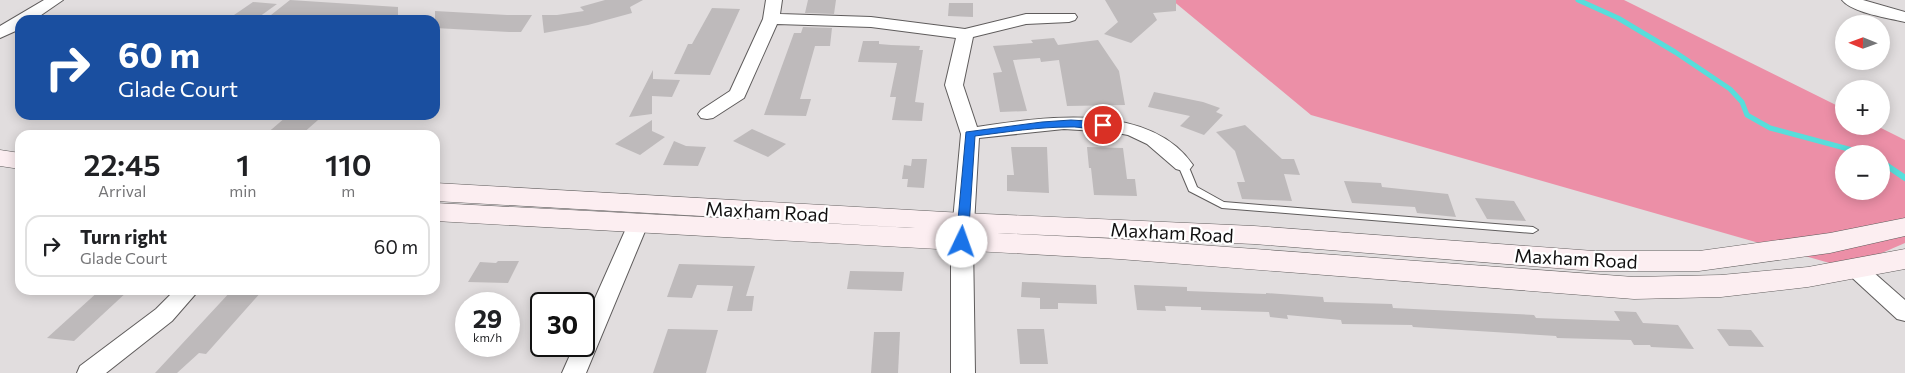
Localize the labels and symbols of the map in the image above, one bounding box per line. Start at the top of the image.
north arrow [1835,15,1890,70]
pin [1082,104,1124,146]
street label: Maxham Road [705,196,829,226]
position arrow [935,215,987,267]
street label: Maxham Road [1110,217,1234,247]
street label: Maxham Road [1514,243,1638,273]
speed limit sign: 30 [530,292,595,357]

